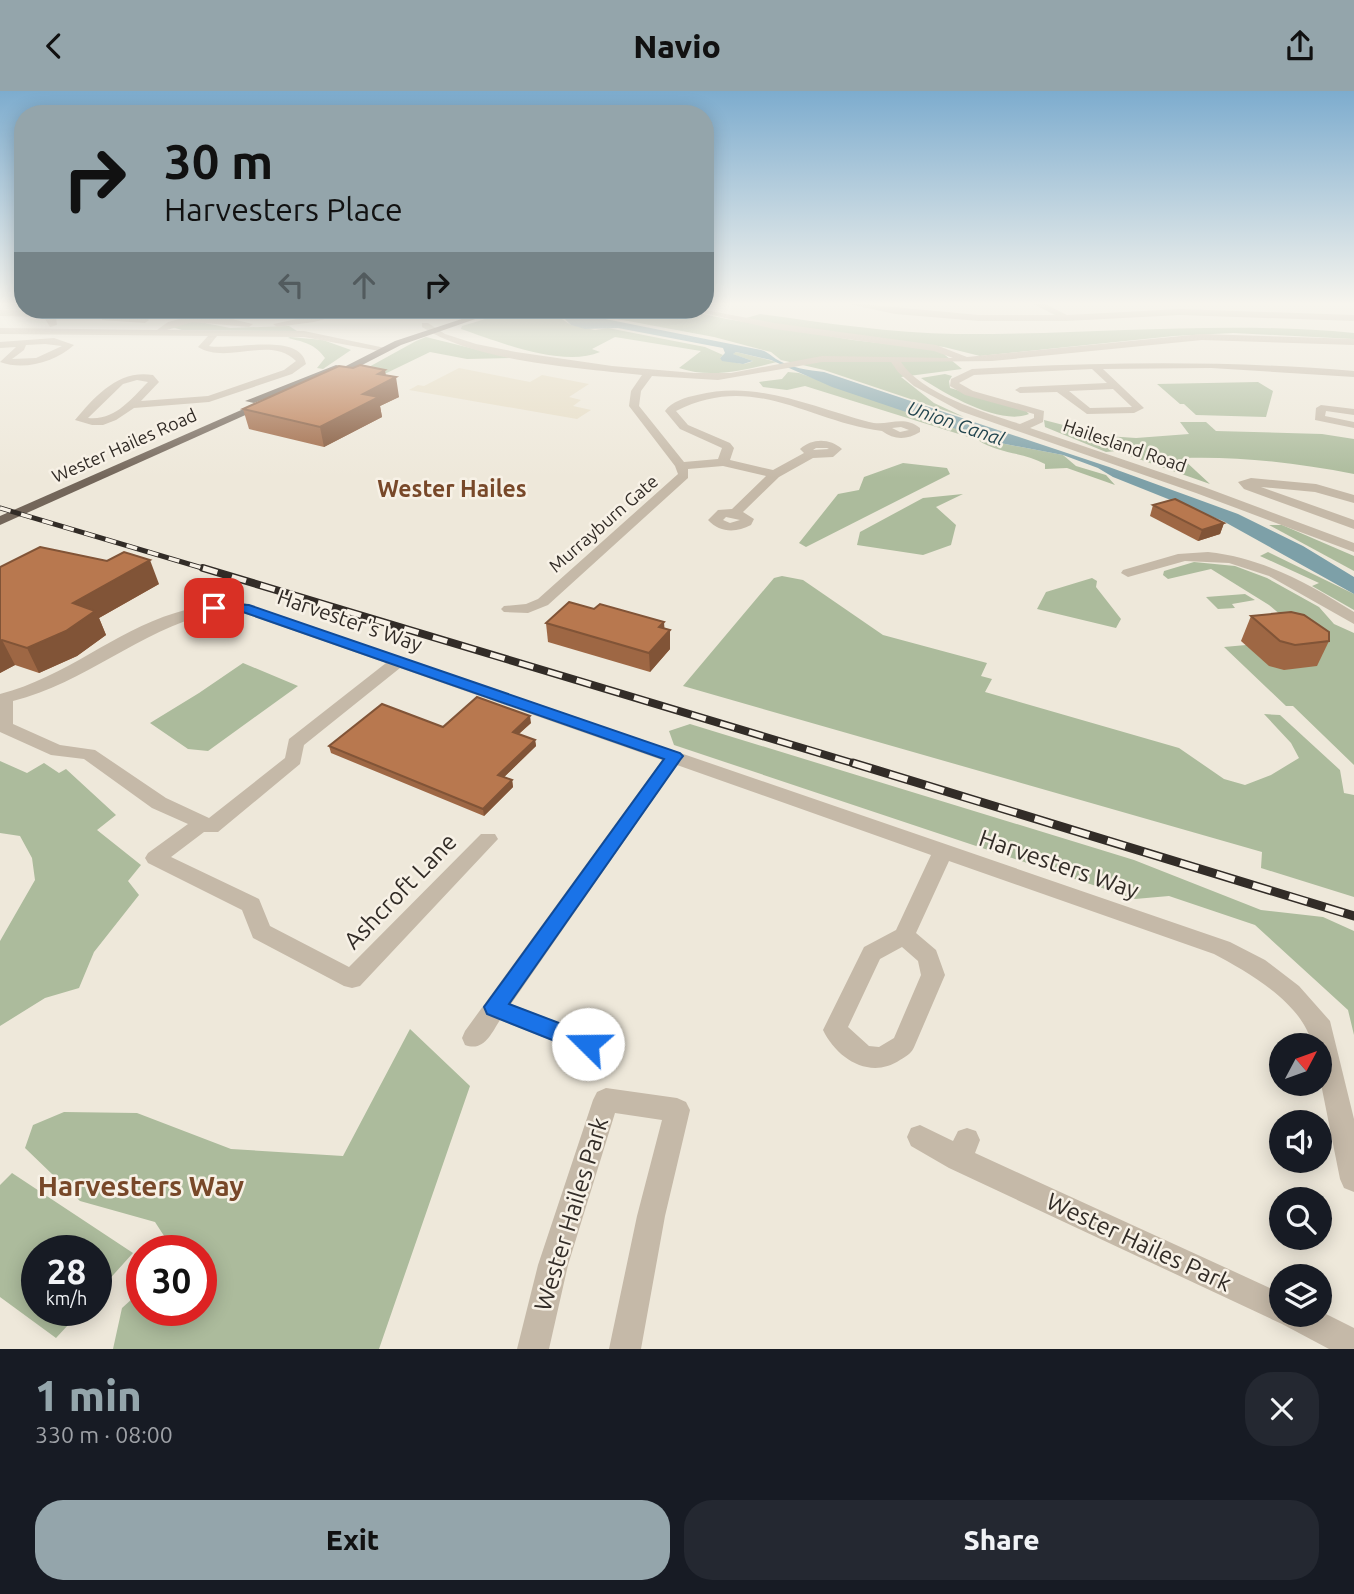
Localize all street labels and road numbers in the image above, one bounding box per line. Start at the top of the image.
street label: Wester Hailes Road [49,404,199,486]
street label: Hailesland Road [1061,415,1189,475]
street label: Murrayburn Gate [544,470,662,576]
street label: Harvester's Way [275,584,425,656]
street label: Harvesters Way [976,824,1143,904]
street label: Ashcroft Lane [338,828,462,954]
street label: Wester Hailes Park [529,1114,613,1314]
street label: Wester Hailes Park [1042,1187,1236,1297]

